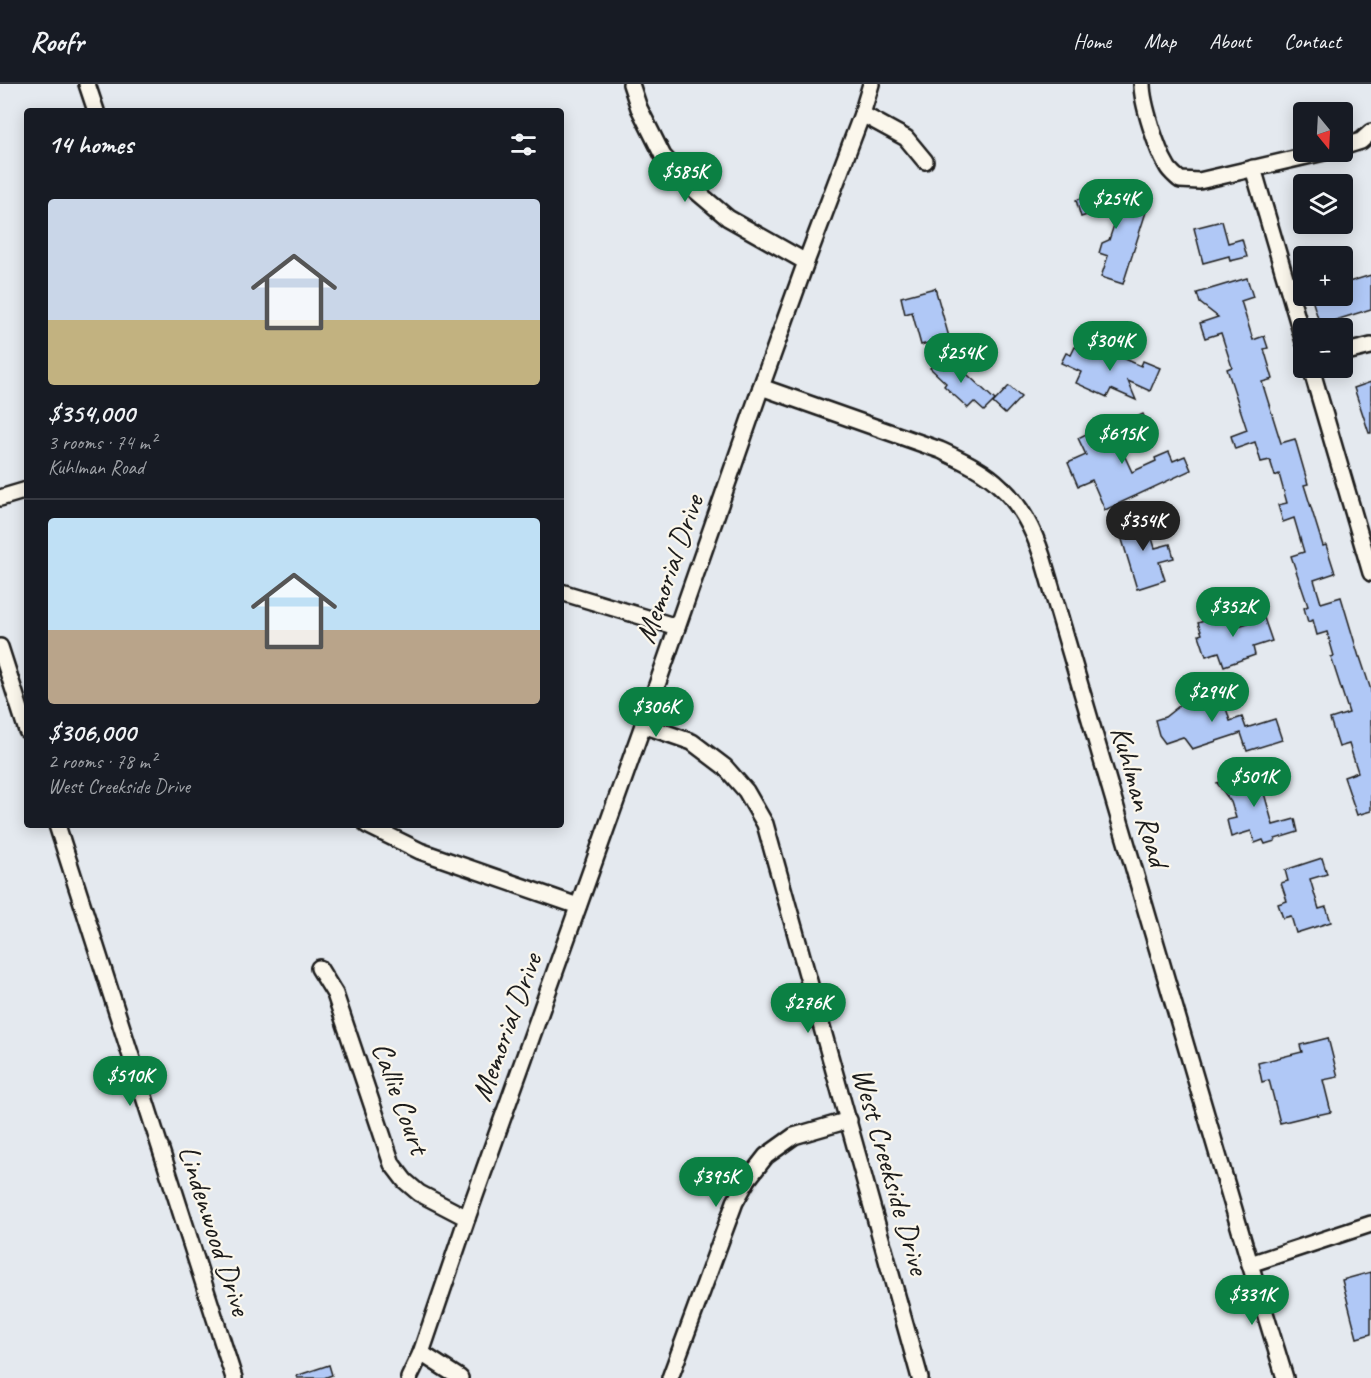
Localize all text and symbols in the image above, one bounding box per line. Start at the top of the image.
text: Roofr [30,24,84,59]
text: Home [1073,28,1111,54]
text: Map [1144,28,1176,54]
text: About [1209,28,1251,54]
text: Contact [1284,28,1341,54]
north arrow [1293,102,1353,162]
map controls [1293,102,1353,378]
text: 14 homes [48,128,133,161]
icon: filters [507,128,540,161]
pin: $585K [643,152,727,203]
text: $585K [662,159,708,184]
button: layers [1293,174,1353,234]
pin: $254K [1074,179,1158,230]
text: $254K [1093,186,1139,211]
icon: home [240,238,348,346]
button: + [1293,246,1353,306]
button: − [1293,318,1353,378]
pin: $304K [1068,321,1152,372]
text: $304K [1087,328,1133,353]
pin: $254K [919,333,1003,384]
text: $254K [938,340,984,365]
text: $354,000 [48,397,135,430]
pin: $615K [1080,414,1164,465]
text: $615K [1099,421,1145,446]
text: 3 rooms · 74 m² [48,430,156,455]
text: Kuhlman Road [48,455,144,480]
street label: Memorial Drive [626,488,713,648]
pin: $354K [1101,501,1185,552]
text: $354K [1120,508,1166,533]
icon: home [240,557,348,665]
pin: $352K [1191,587,1275,638]
text: $352K [1210,594,1256,619]
pin: $294K [1170,672,1254,723]
text: $294K [1189,679,1235,704]
pin: $306K [614,687,698,738]
text: $306K [633,694,679,719]
text: $306,000 [48,716,136,749]
street label: Kuhlman Road [1102,721,1179,875]
text: 2 rooms · 78 m² [48,749,156,774]
pin: $501K [1212,757,1296,808]
text: $501K [1231,764,1277,789]
text: West Creekside Drive [48,774,190,799]
street label: Memorial Drive [462,946,551,1106]
pin: $276K [766,983,850,1034]
text: $276K [785,990,831,1015]
street label: Callie Court [363,1037,440,1162]
pin: $510K [88,1056,172,1107]
text: $510K [107,1063,153,1088]
street label: West Creekside Drive [843,1063,939,1281]
street label: Lindenwood Drive [170,1140,261,1322]
pin: $395K [674,1157,758,1208]
text: $395K [693,1164,739,1189]
pin: $331K [1210,1275,1294,1326]
text: $331K [1229,1282,1275,1307]

